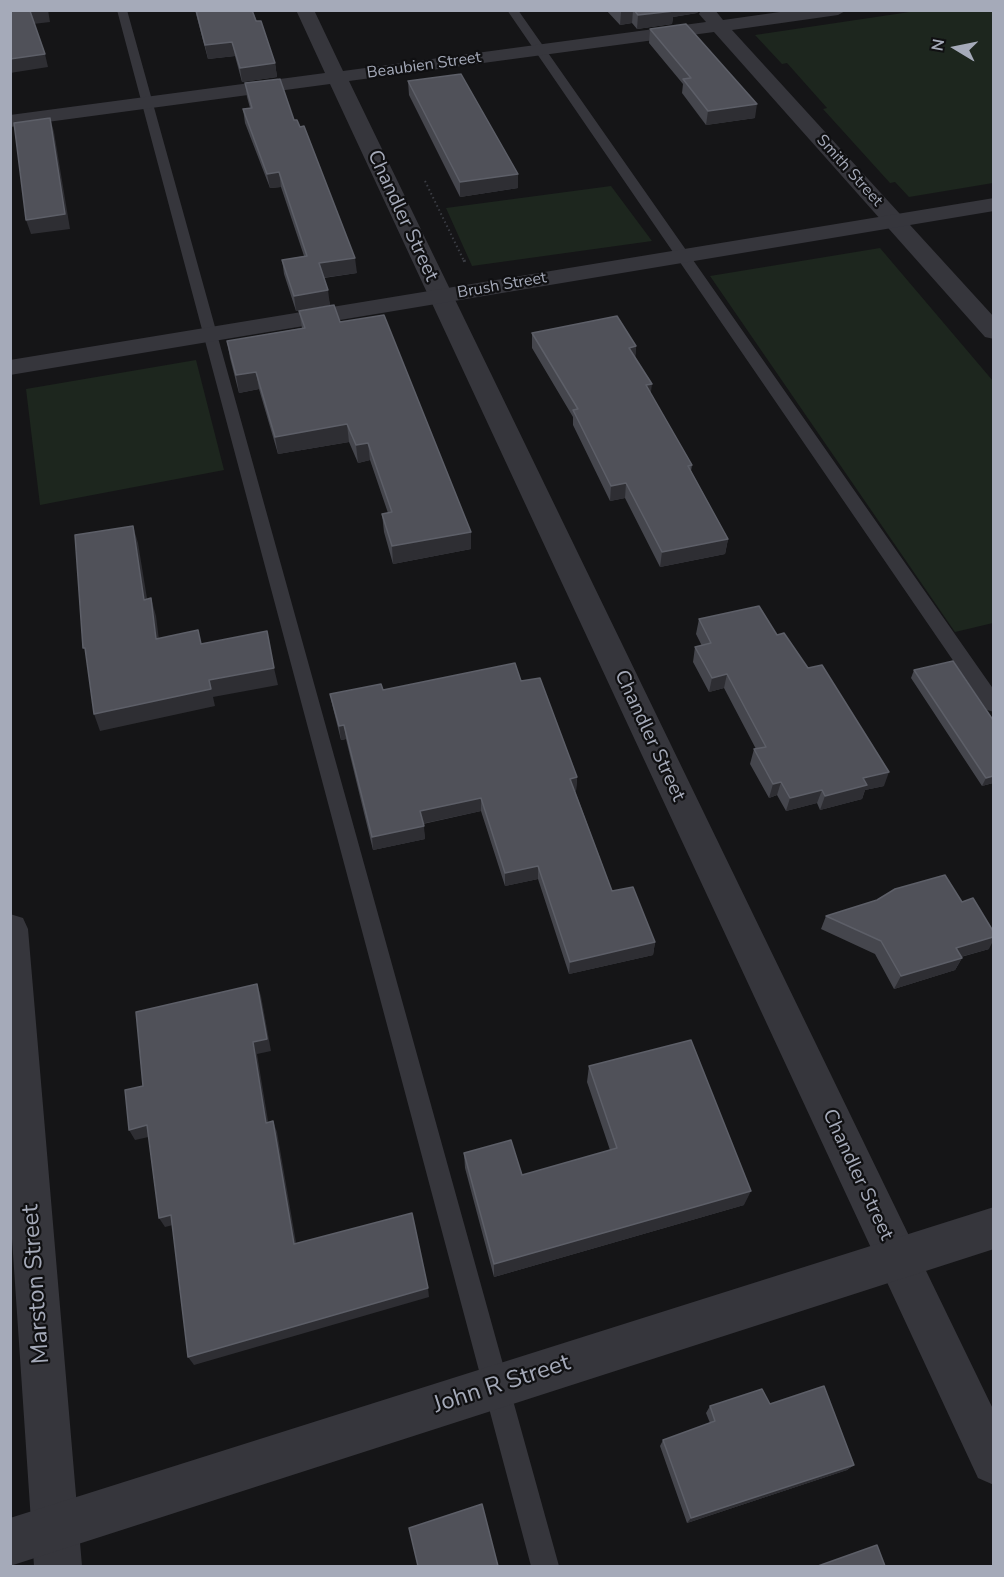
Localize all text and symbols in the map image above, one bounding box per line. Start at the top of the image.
north arrow [926,18,986,78]
text: N [926,37,950,53]
street label: Beaubien Street [366,48,482,84]
street label: Smith Street [812,131,886,211]
street label: Chandler Street [361,147,443,285]
street label: Brush Street [456,269,548,303]
street label: Chandler Street [608,667,690,805]
street label: Chandler Street [816,1106,898,1244]
street label: Marston Street [17,1203,57,1365]
street label: John R Street [430,1349,574,1421]

